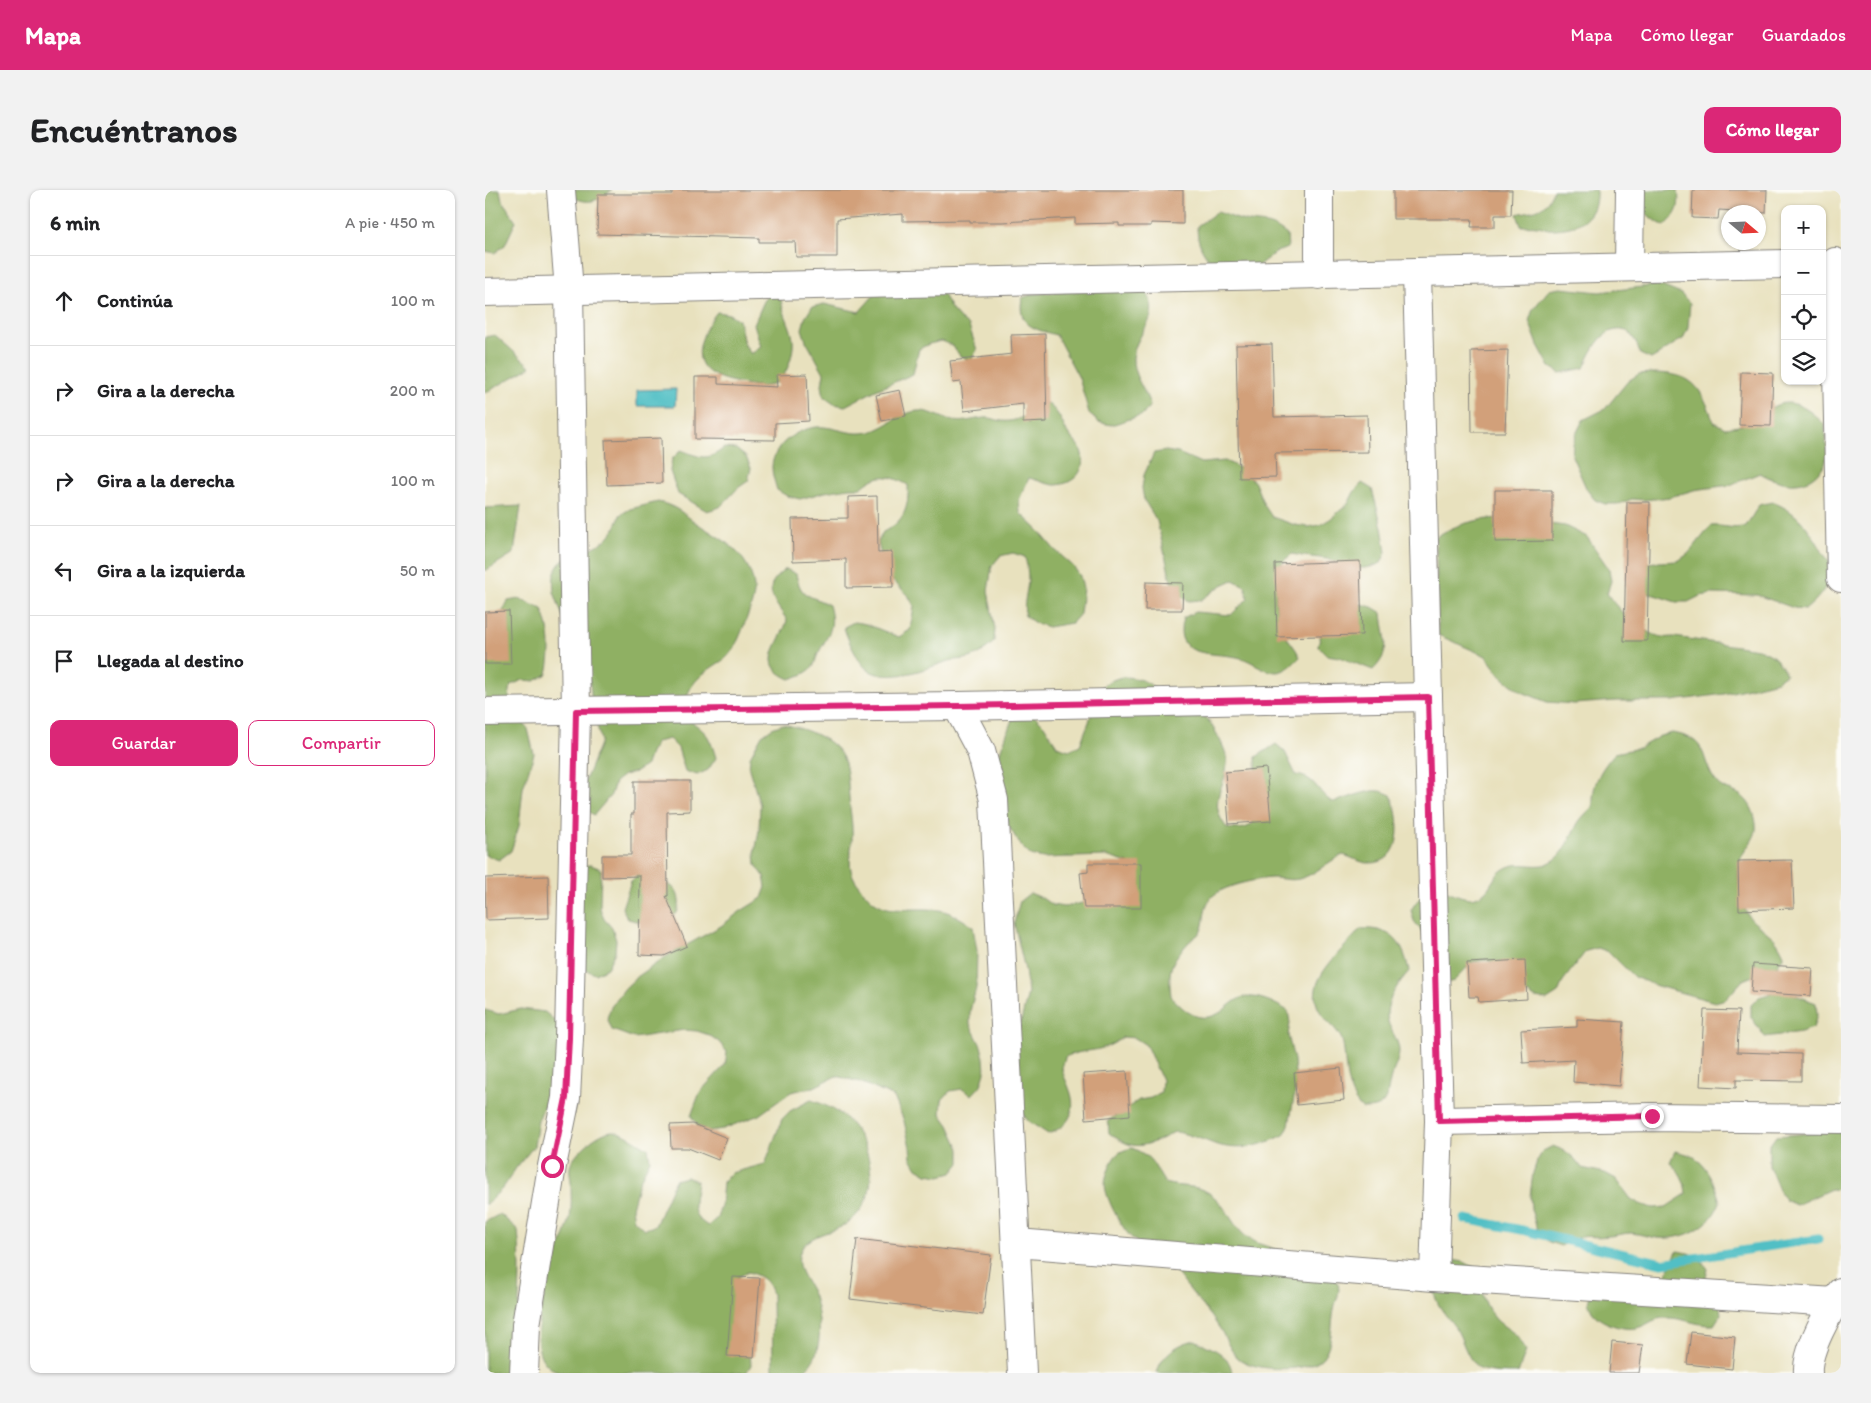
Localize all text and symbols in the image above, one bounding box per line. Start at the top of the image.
text: Mapa [25,21,81,50]
text: Mapa [1571,24,1612,46]
text: Cómo llegar [1640,24,1734,46]
text: Guardados [1762,24,1846,46]
button: Cómo llegar [1704,107,1841,153]
text: Encuéntranos [30,109,238,151]
north arrow [1721,205,1766,250]
map controls [1781,205,1826,385]
button: + [1781,205,1826,250]
text: 6 min [50,210,100,235]
text: A pie · 450 m [345,213,435,232]
button: − [1781,250,1826,295]
icon: ahead [50,287,78,315]
text: Continúa [97,289,173,312]
text: 100 m [391,291,435,310]
button: locate [1781,295,1826,340]
button: layers [1781,340,1826,385]
icon: right [50,377,78,405]
text: Gira a la derecha [97,379,235,402]
text: 200 m [390,381,435,400]
icon: right [50,467,78,495]
text: Gira a la derecha [97,469,235,492]
text: 100 m [391,471,435,490]
icon: left [50,557,78,585]
text: Gira a la izquierda [97,559,245,582]
text: 50 m [400,561,435,580]
icon: arrive [50,647,78,675]
text: Llegada al destino [97,649,244,672]
button: Guardar [50,720,238,766]
button: Compartir [248,720,435,766]
route end [1641,1105,1664,1128]
route start [541,1155,564,1178]

